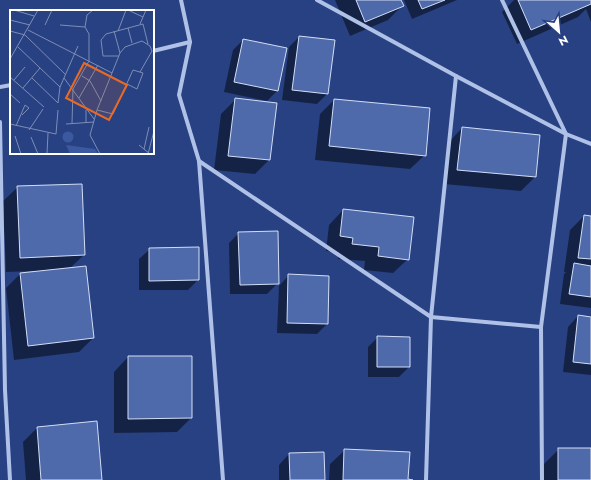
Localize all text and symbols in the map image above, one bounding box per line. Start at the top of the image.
inset map [10,10,154,154]
north arrow [539,12,579,52]
text: N [556,32,571,50]

